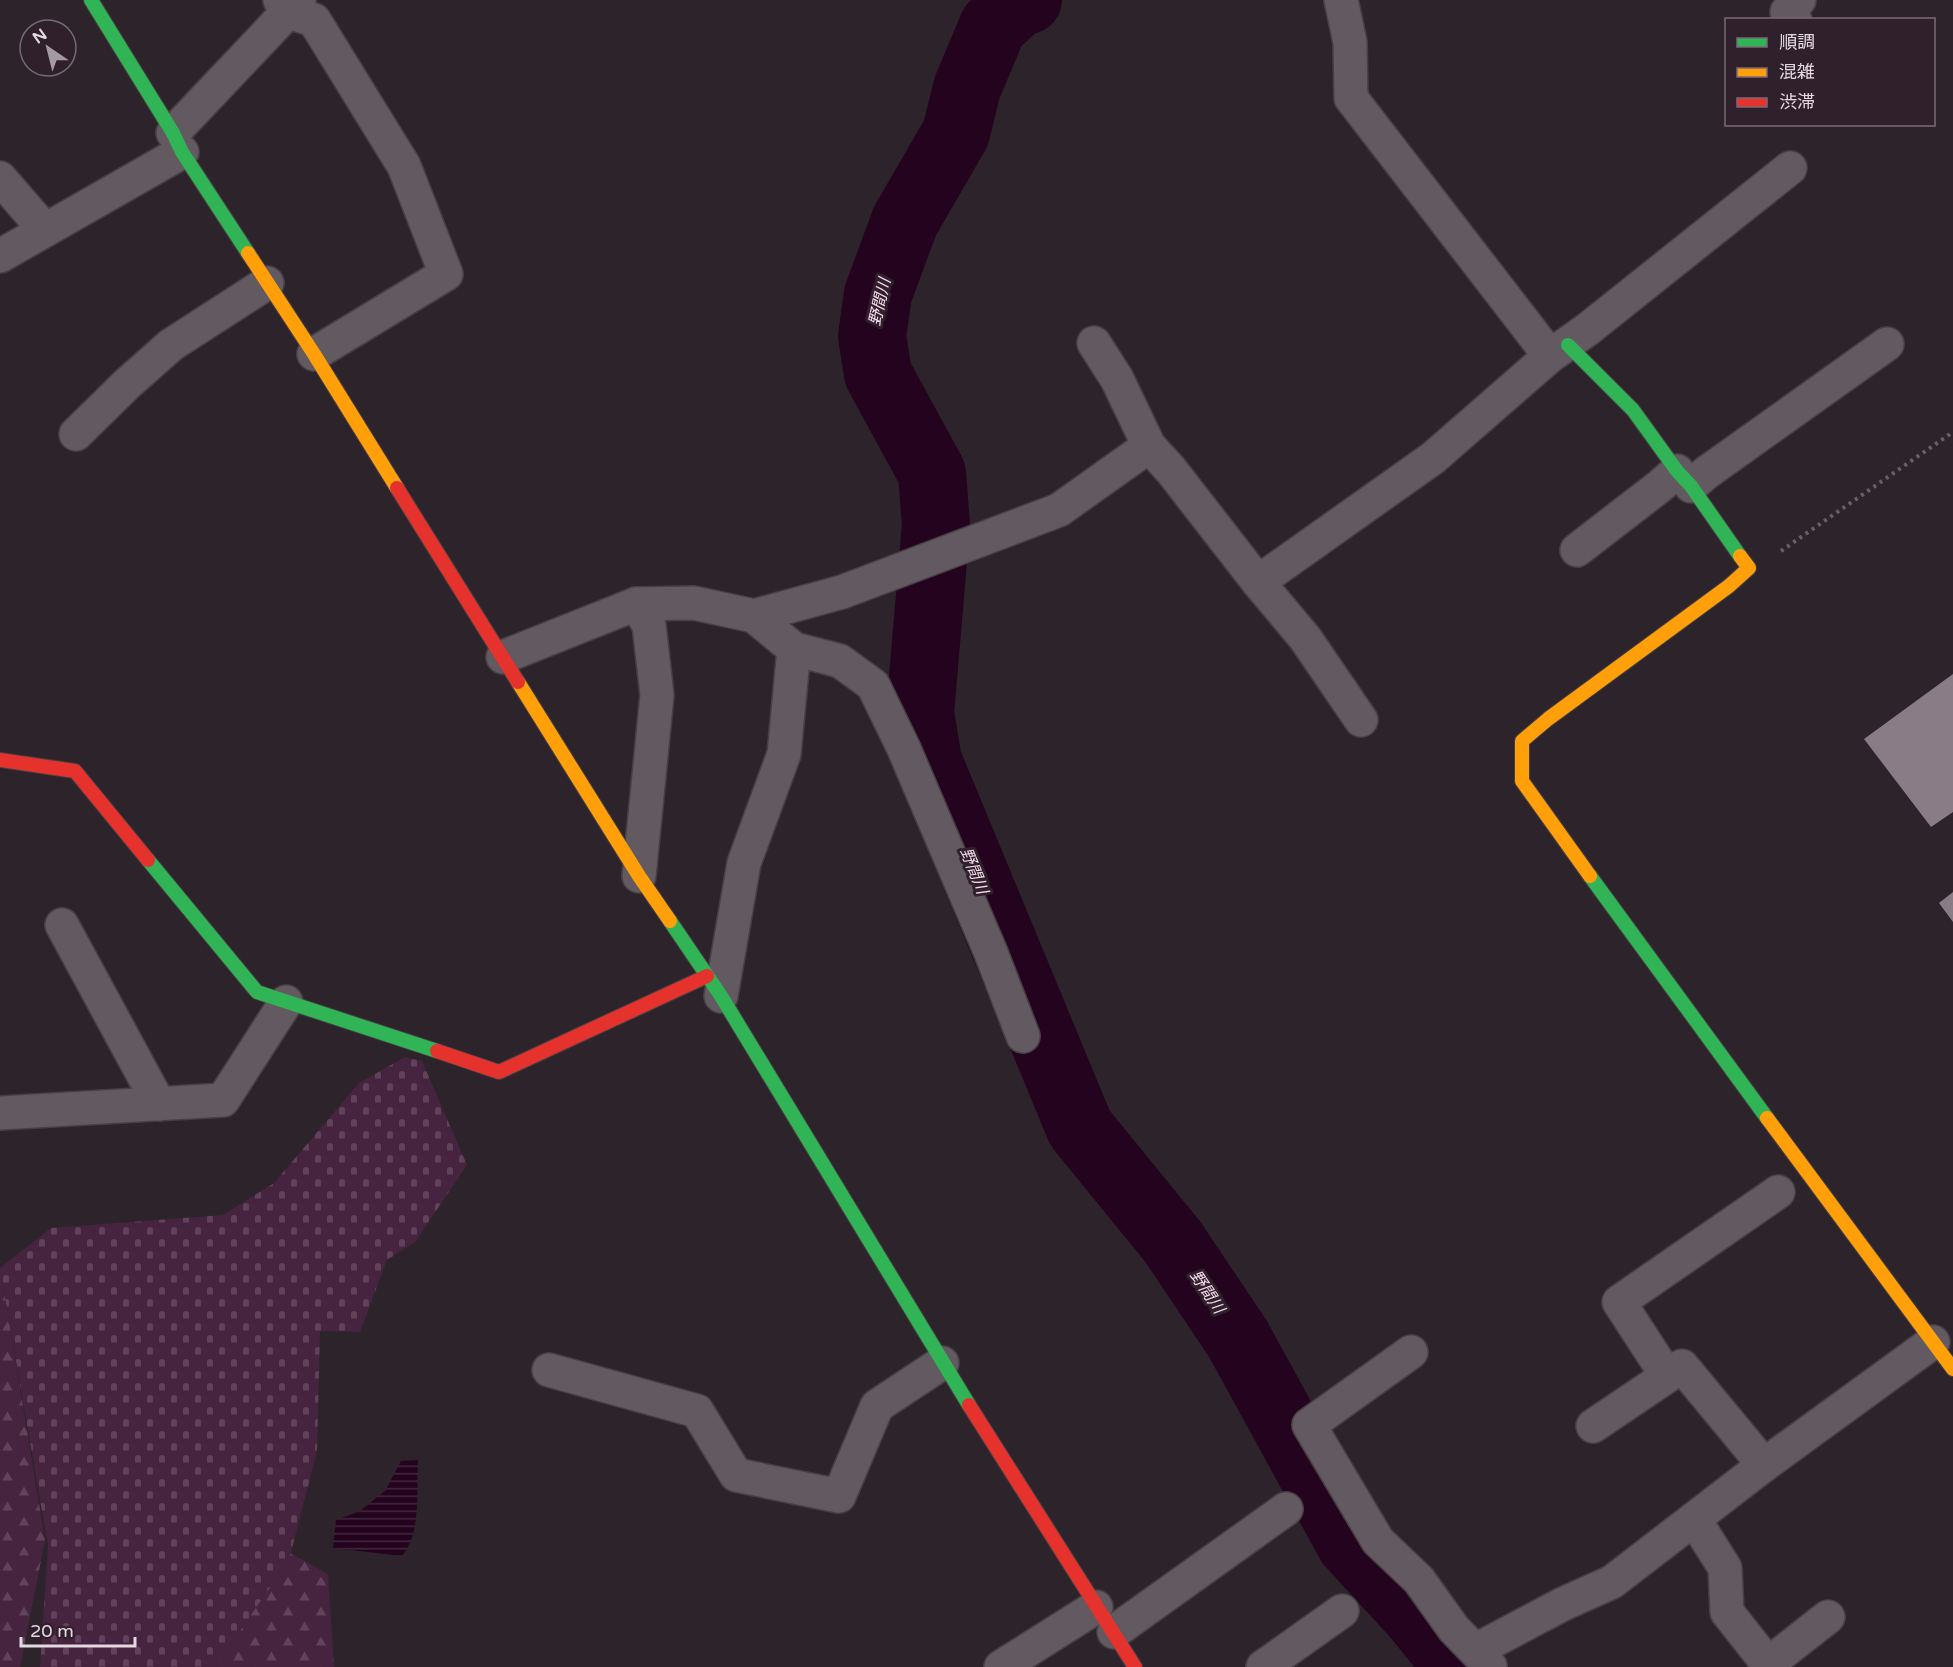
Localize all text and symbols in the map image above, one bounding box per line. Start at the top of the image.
north arrow [18,18,78,78]
legend [1725,18,1935,126]
text: N [29,25,51,48]
text: 順調 [1779,31,1815,53]
text: 混雑 [1779,61,1815,83]
text: 渋滞 [1779,91,1815,113]
water label: 野間川 [865,274,896,328]
water label: 野間川 [956,845,993,899]
water label: 野間川 [1185,1267,1230,1319]
scale bar [21,1610,135,1648]
text: 20 m [30,1620,74,1642]

